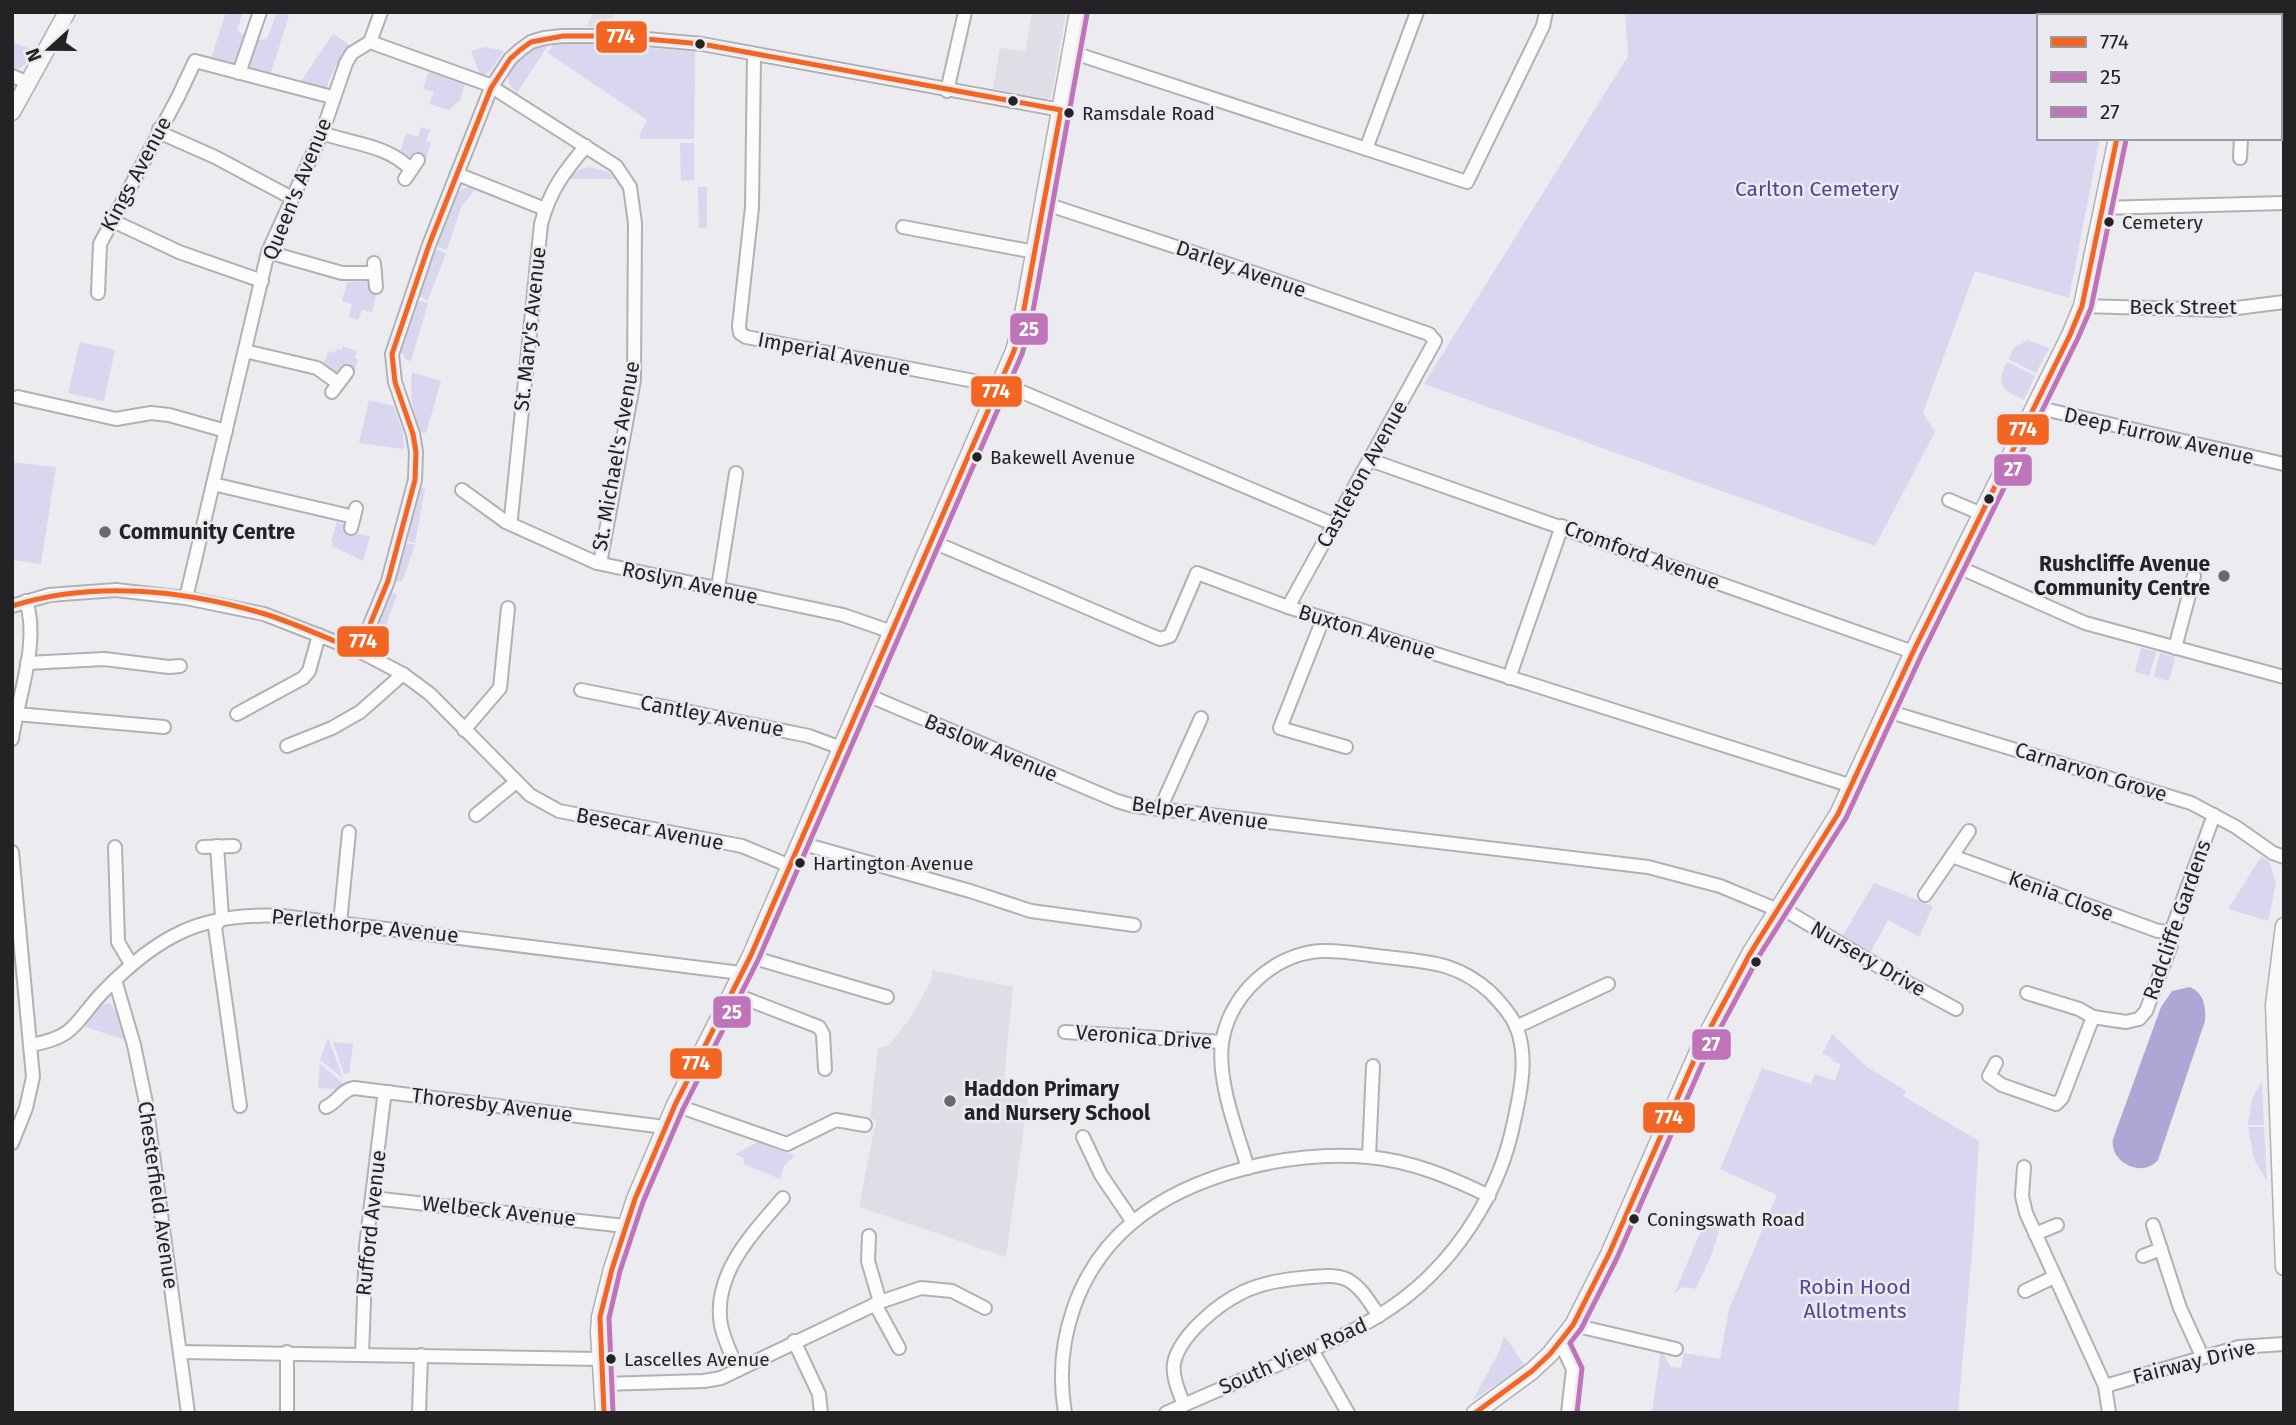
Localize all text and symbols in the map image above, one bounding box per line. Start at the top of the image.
north arrow [14,14,84,84]
legend [2037,14,2282,140]
line badge: 774 [595,20,648,54]
text: 774 [607,25,635,48]
text: 774 [2100,29,2129,55]
unlabelled marker [693,37,707,51]
text: N [21,45,47,65]
text: 25 [2100,64,2121,90]
unlabelled marker [1006,94,1020,108]
text: 27 [2100,99,2120,125]
place label: Ramsdale Road [1082,102,1215,125]
marker: Ramsdale Road [1062,106,1076,120]
street label: Kings Avenue [95,112,177,236]
street label: Queen's Avenue [257,114,337,264]
park label: Carlton Cemetery [1735,176,1900,202]
place label: Cemetery [2122,211,2204,234]
marker: Cemetery [2102,215,2116,229]
street label: Darley Avenue [1173,235,1309,303]
street label: St. Mary's Avenue [508,245,552,413]
street label: Beck Street [2129,294,2237,320]
line badge: 25 [1009,312,1049,346]
text: 25 [1019,318,1039,341]
street label: Imperial Avenue [756,326,912,382]
street label: St. Michael's Avenue [586,359,646,553]
line badge: 774 [970,375,1023,408]
text: 774 [982,380,1010,403]
street label: Castleton Avenue [1311,396,1413,552]
street label: Deep Furrow Avenue [2061,401,2257,471]
line badge: 774 [1996,413,2050,446]
text: 774 [2009,418,2037,441]
place label: Bakewell Avenue [990,446,1135,469]
marker: Bakewell Avenue [970,450,984,464]
line badge: 27 [1993,453,2033,487]
text: 27 [2004,458,2022,481]
unlabelled marker [1982,492,1996,506]
street label: Cromford Avenue [1561,515,1723,595]
place label: Community Centre [119,519,296,545]
marker: Community Centre [97,524,113,540]
place label: Rushcliffe Avenue Community Centre [2034,551,2210,601]
street label: Roslyn Avenue [620,556,760,610]
marker: Rushcliffe Avenue Community Centre [2216,568,2232,584]
street label: Buxton Avenue [1295,599,1439,665]
line badge: 774 [336,625,390,658]
text: 774 [349,630,377,653]
street label: Cantley Avenue [638,689,786,743]
street label: Baslow Avenue [920,708,1062,788]
street label: Carnarvon Grove [2012,736,2170,808]
street label: Belper Avenue [1130,791,1270,835]
street label: Besecar Avenue [574,802,726,856]
street label: Radcliffe Gardens [2137,836,2217,1004]
place label: Hartington Avenue [813,852,974,875]
marker: Hartington Avenue [793,856,807,870]
street label: Kenia Close [2005,865,2117,927]
street label: Perlethorpe Avenue [270,903,460,949]
street label: Nursery Drive [1806,916,1930,1002]
unlabelled marker [1749,955,1763,969]
line badge: 25 [712,995,752,1029]
text: 25 [722,1001,742,1024]
street label: Veronica Drive [1075,1019,1213,1055]
line badge: 27 [1691,1028,1732,1061]
text: 27 [1702,1033,1720,1056]
line badge: 774 [669,1047,723,1080]
text: 774 [682,1052,710,1075]
place label: Haddon Primary and Nursery School [964,1076,1151,1126]
street label: Thoresby Avenue [410,1082,574,1128]
marker: Haddon Primary and Nursery School [942,1093,958,1109]
street label: Chesterfield Avenue [132,1099,184,1291]
line badge: 774 [1642,1101,1696,1134]
text: 774 [1655,1106,1683,1129]
street label: Rufford Avenue [350,1149,392,1297]
street label: Welbeck Avenue [421,1190,577,1232]
place label: Coningswath Road [1647,1208,1805,1231]
marker: Coningswath Road [1627,1212,1641,1226]
park label: Robin Hood Allotments [1799,1274,1911,1324]
street label: South View Road [1215,1312,1371,1400]
street label: Fairway Drive [2130,1334,2258,1390]
place label: Lascelles Avenue [624,1348,770,1371]
marker: Lascelles Avenue [604,1352,618,1366]

